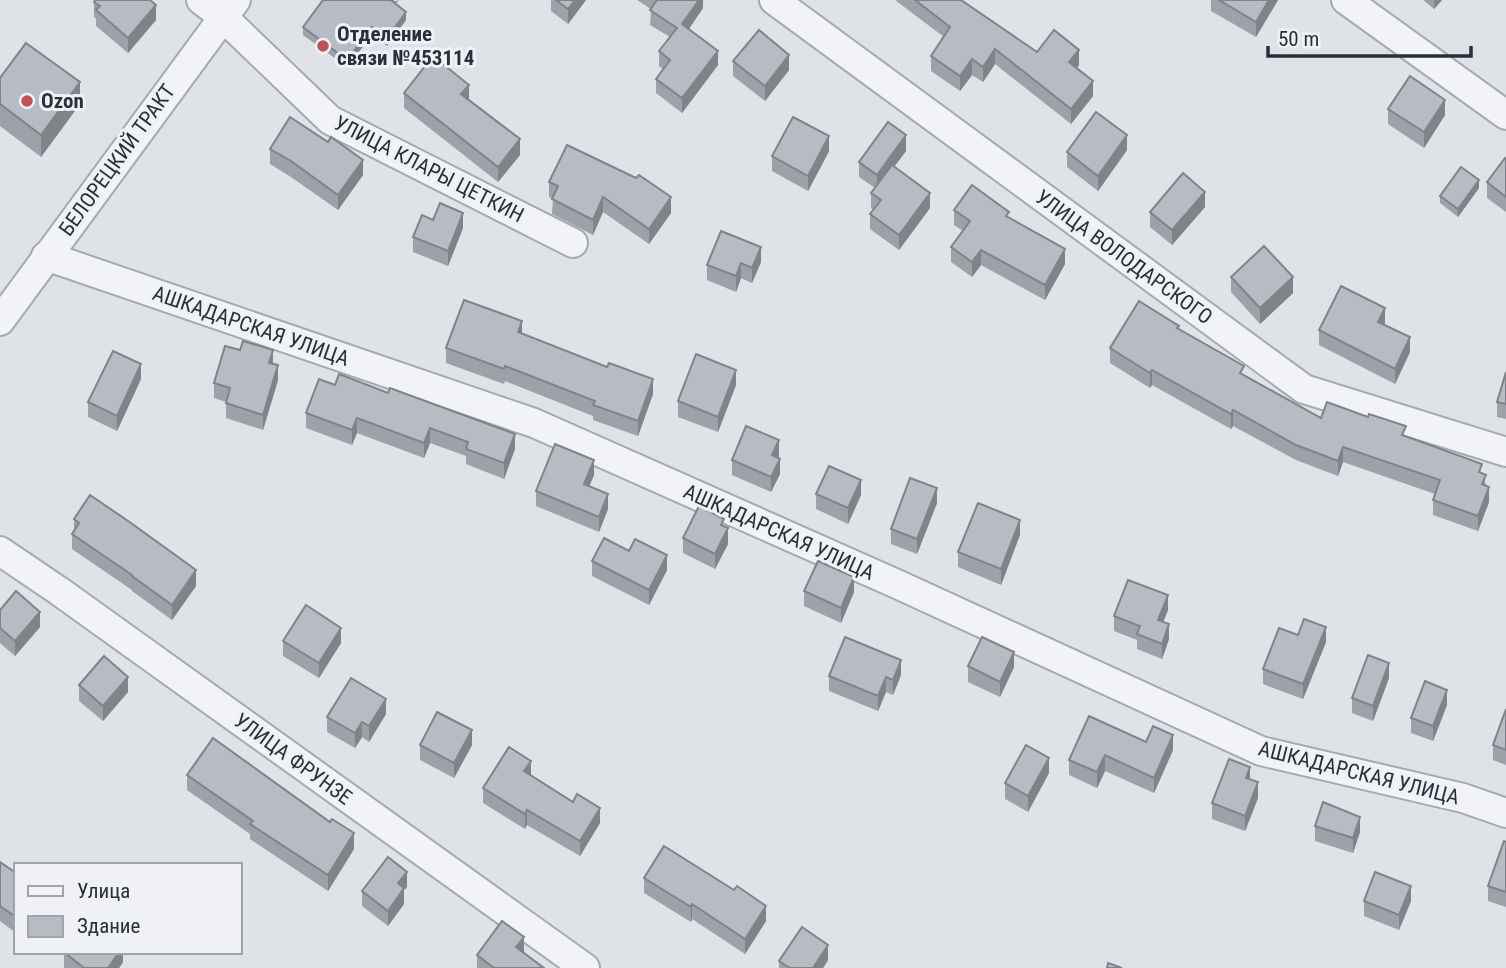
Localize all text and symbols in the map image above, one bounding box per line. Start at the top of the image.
scale bar [1268,14,1471,58]
place label: Отделение связи №453114 [337,22,474,70]
text: 50 m [1278,27,1319,51]
marker: Отделение связи №453114 [315,38,331,54]
street label: БЕЛОРЕЦКИЙ ТРАКТ [54,80,180,240]
place label: Ozon [41,89,84,113]
marker: Ozon [19,93,35,109]
street label: УЛИЦА КЛАРЫ ЦЕТКИН [330,111,528,227]
street label: УЛИЦА ВОЛОДАРСКОГО [1031,185,1217,329]
street label: АШКАДАРСКАЯ УЛИЦА [150,281,352,371]
street label: АШКАДАРСКАЯ УЛИЦА [680,479,878,585]
street label: УЛИЦА ФРУНЗЕ [230,708,356,810]
street label: АШКАДАРСКАЯ УЛИЦА [1256,736,1462,810]
legend [14,863,242,954]
text: Улица [77,879,130,903]
text: Здание [77,914,141,938]

